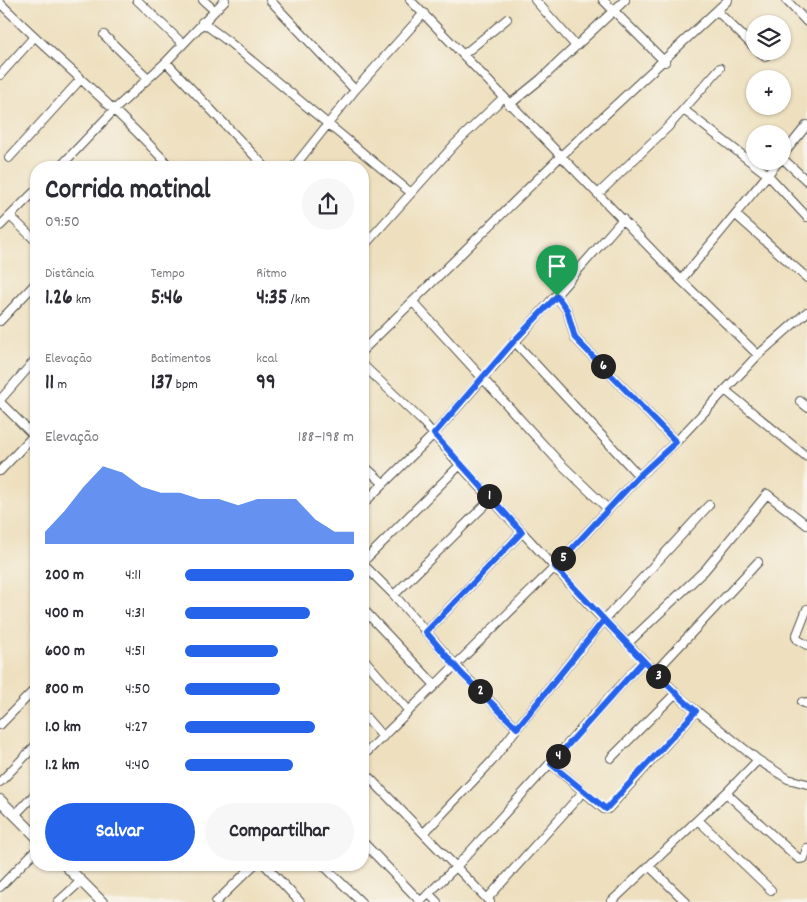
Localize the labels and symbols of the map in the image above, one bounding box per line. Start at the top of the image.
pin [536,245,578,296]
pin: 6 [590,354,616,378]
pin: 1 [476,484,502,508]
pin: 5 [550,546,576,570]
pin: 3 [646,664,670,688]
pin: 2 [468,678,492,704]
pin: 4 [546,744,570,768]

